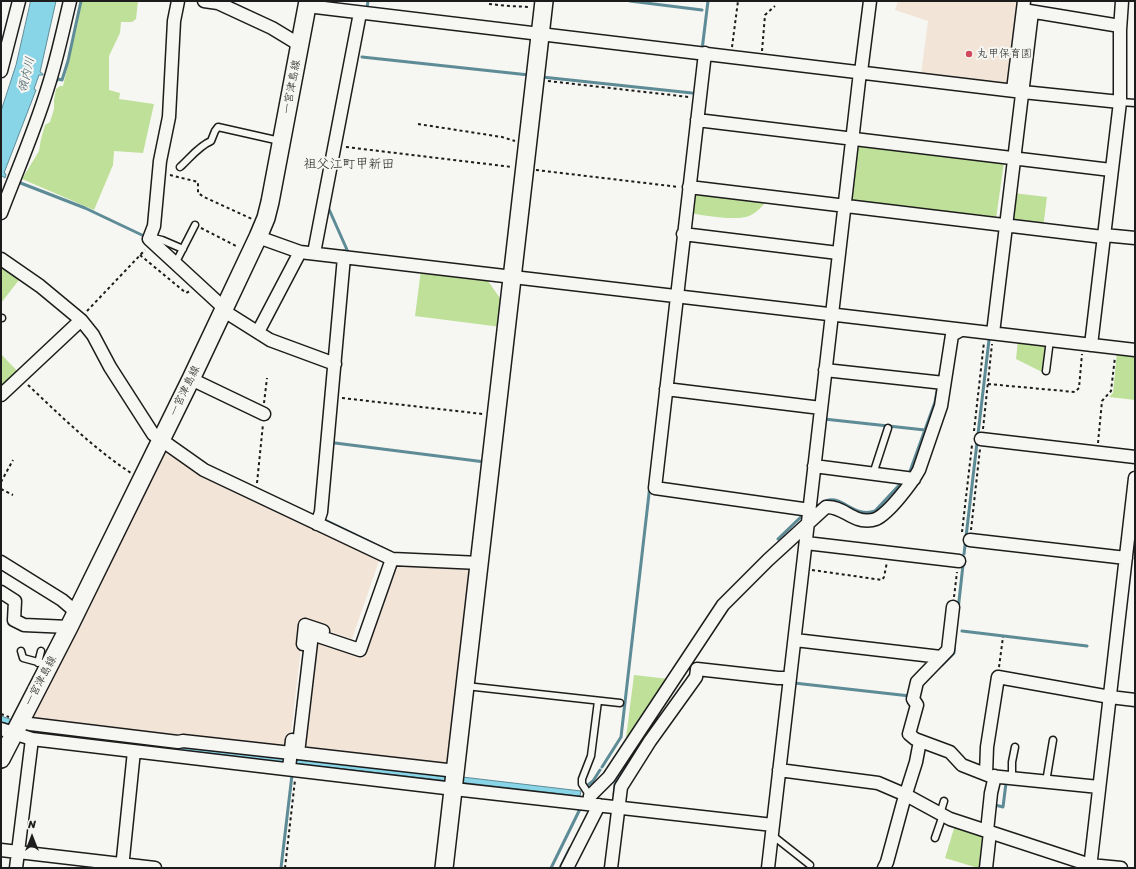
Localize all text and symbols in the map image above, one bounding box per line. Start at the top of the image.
place label: 丸甲保育園 [977,47,1032,61]
marker: 丸甲保育園 [964,49,974,59]
water label: 領内川 [16,56,38,94]
street label: 一宮津島線 [280,59,304,115]
district label: 祖父江町甲新田 [304,157,394,173]
street label: 一宮津島線 [167,363,203,419]
street label: 一宮津島線 [22,654,60,708]
text: N [28,815,36,834]
north arrow [12,817,52,857]

